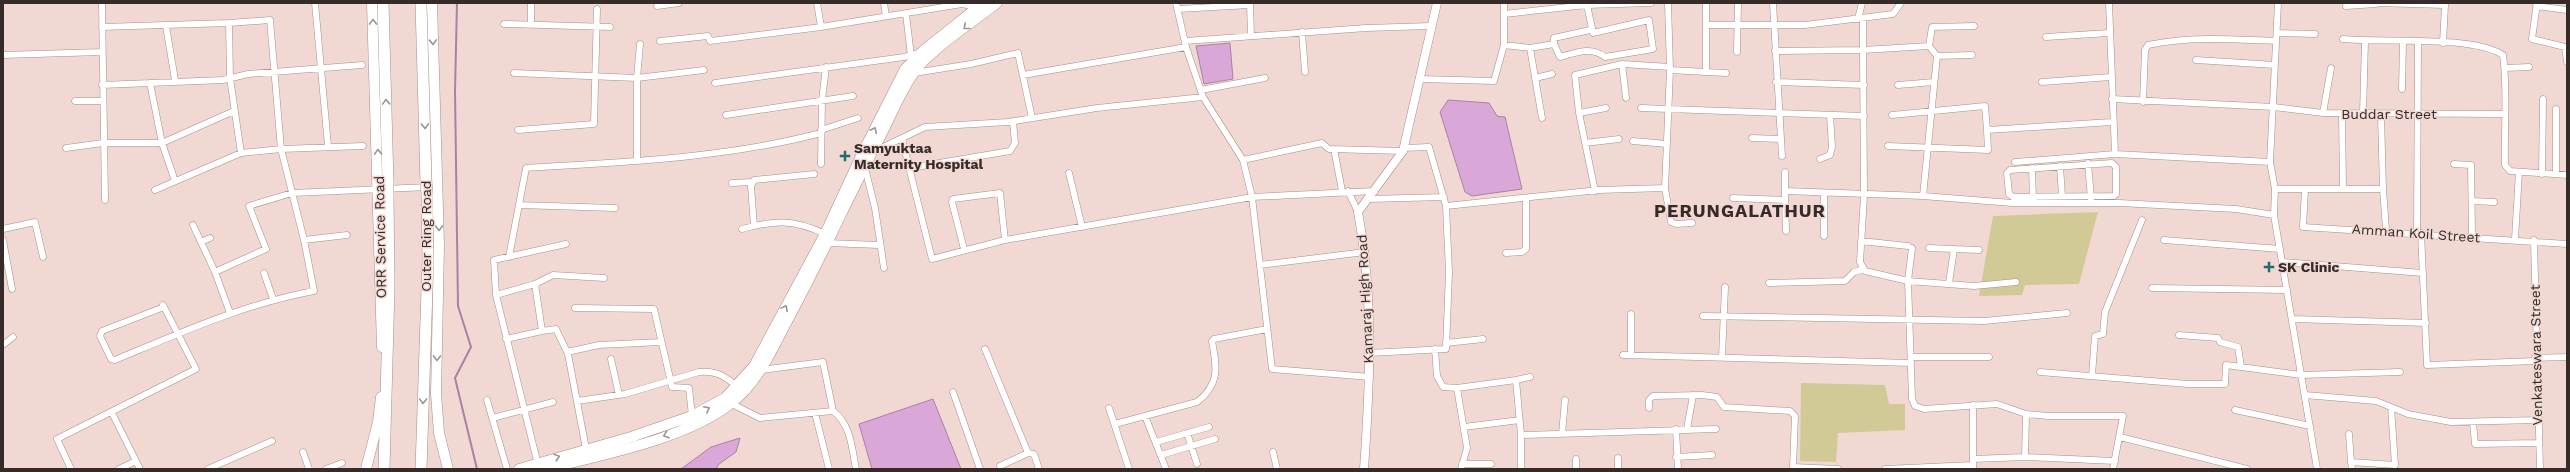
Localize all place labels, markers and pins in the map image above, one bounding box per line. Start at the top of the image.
place label: Samyuktaa Maternity Hospital [854,140,984,172]
marker: Samyuktaa Maternity Hospital [839,150,851,162]
place label: SK Clinic [2278,259,2340,275]
marker: SK Clinic [2263,261,2275,273]

